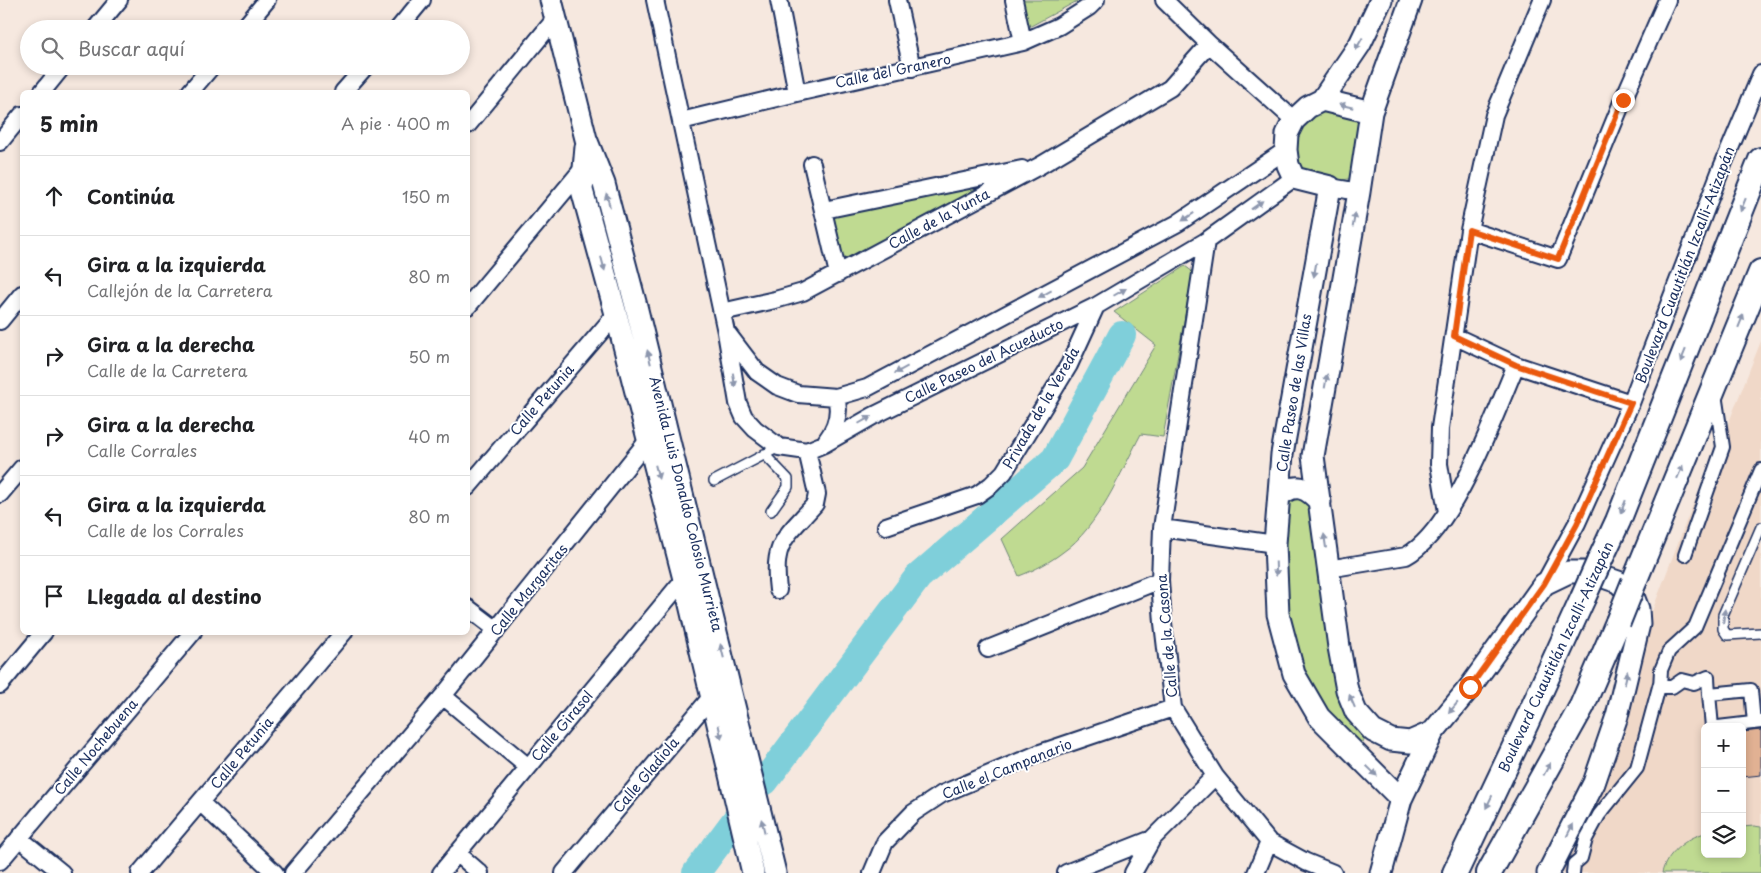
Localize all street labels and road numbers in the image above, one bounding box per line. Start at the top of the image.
street label: Calle del Granero [833,48,953,93]
street label: Boulevard Cuautitlán Izcalli-Atizapán [1630,143,1740,386]
street label: Calle de la Yunta [884,183,994,254]
street label: Calle Paseo de las Villas [1271,312,1316,474]
street label: Calle Paseo del Acueducto [901,313,1067,408]
street label: Privada de la Vereda [997,343,1084,473]
street label: Calle Petunia [505,359,579,440]
street label: Avenida Luis Donaldo Colosio Murrieta [645,374,729,634]
street label: Boulevard Cuautitlán Izcalli-Atizapán [1493,538,1618,776]
street label: Calle Margaritas [485,539,572,640]
street label: Calle de la Casona [1151,573,1182,699]
street label: Calle Girasol [526,686,598,766]
street label: Calle Nochebuena [49,694,143,800]
street label: Calle Petunia [205,712,278,793]
street label: Calle Gladiola [608,732,684,817]
street label: Calle el Campanario [939,733,1075,804]

